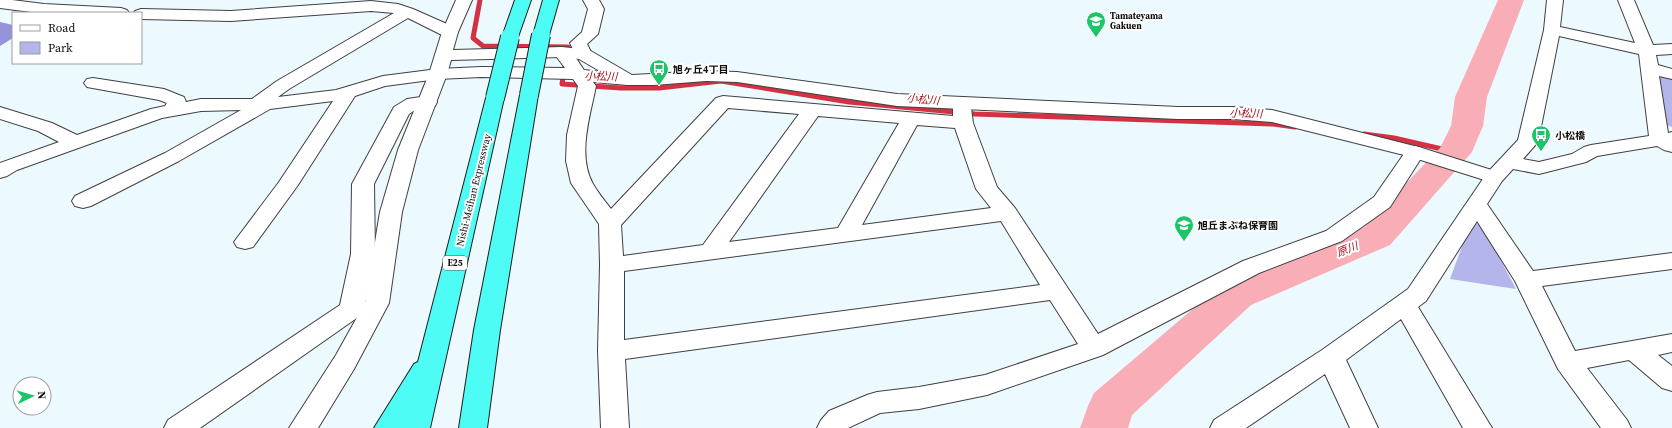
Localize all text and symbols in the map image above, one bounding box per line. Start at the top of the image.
school or university icon: Tamateyama Gakuen [1085,10,1107,38]
place label: Tamateyama Gakuen [1110,10,1163,32]
legend [12,12,142,64]
text: Road [48,20,75,36]
text: Park [48,40,73,56]
bus stop icon: 旭ヶ丘4丁目 [648,58,670,86]
place label: 旭ヶ丘4丁目 [672,63,728,76]
water label: 小松川 [584,68,619,85]
water label: 小松川 [906,90,941,109]
water label: 小松川 [1229,105,1264,122]
bus stop icon: 小松橋 [1530,124,1552,152]
place label: 小松橋 [1555,129,1585,142]
street label: Nishi-Meihan Expressway [453,132,494,248]
school or university icon: 旭丘まぶね保育園 [1173,214,1195,242]
place label: 旭丘まぶね保育園 [1197,219,1278,232]
water label: 原川 [1334,238,1361,261]
road number: E25 [443,256,467,270]
north arrow [12,376,52,416]
text: N [34,391,49,400]

